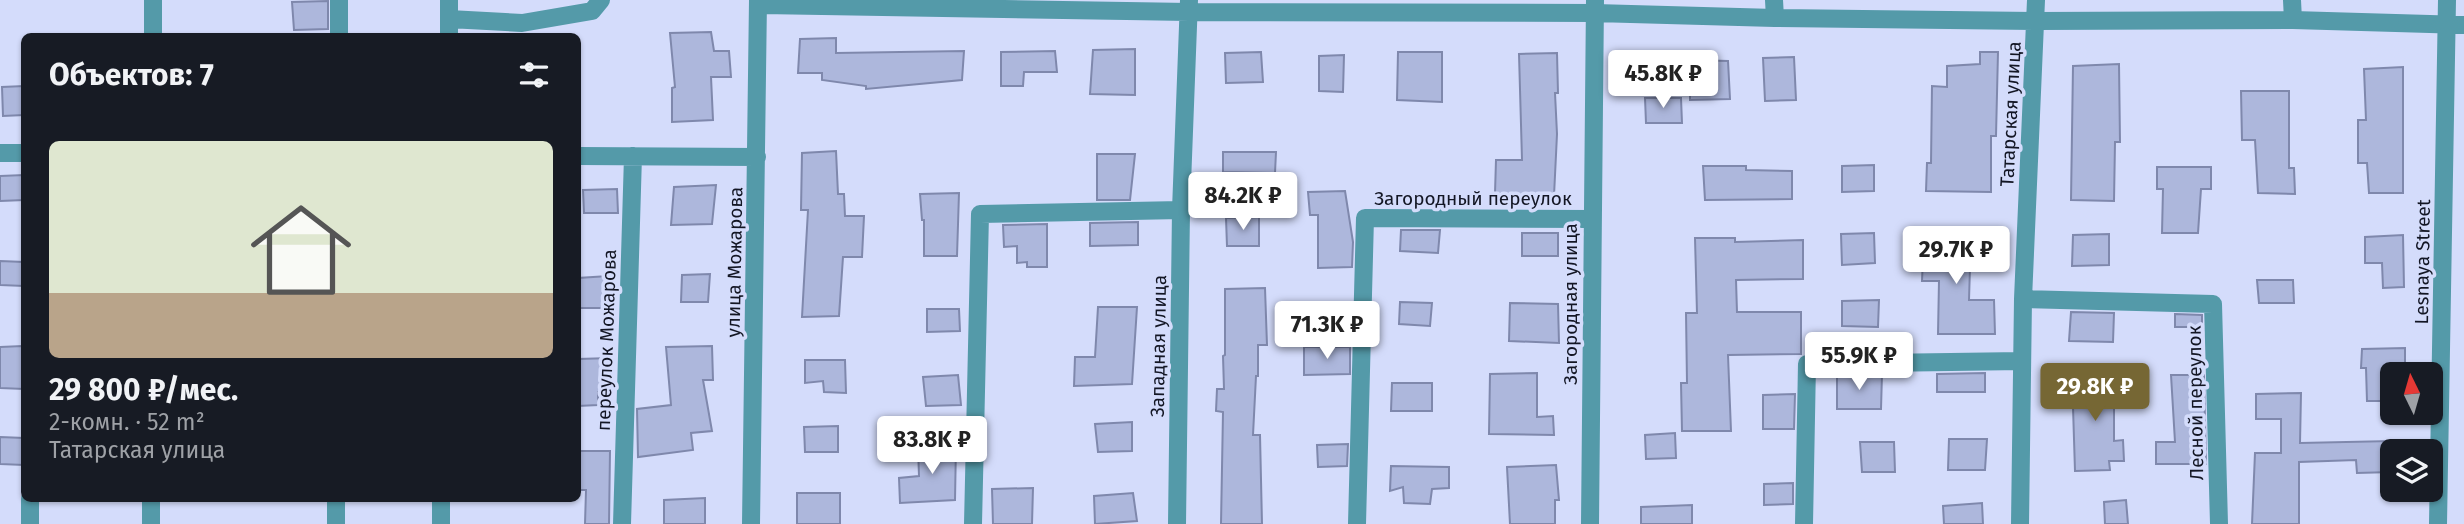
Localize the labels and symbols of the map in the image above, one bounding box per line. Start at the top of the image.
street label: Татарская улица [1995,41,2026,187]
pin: 45.8K ₽ [1598,50,1728,110]
pin: 84.2K ₽ [1178,173,1308,232]
street label: улица Можарова [722,186,747,338]
street label: Загородный переулок [1374,187,1572,210]
street label: Lesnaya Street [2410,199,2435,325]
street label: Загородная улица [1559,223,1582,385]
pin: 29.7K ₽ [1891,226,2021,286]
street label: переулок Можарова [592,249,621,431]
street label: Западная улица [1146,275,1171,417]
pin: 71.3K ₽ [1262,302,1392,361]
street label: Лесной переулок [2183,325,2208,481]
pin: 55.9K ₽ [1794,332,1924,392]
north arrow [2380,362,2443,425]
pin: 29.8K ₽ [2030,364,2160,423]
pin: 83.8K ₽ [867,416,997,476]

